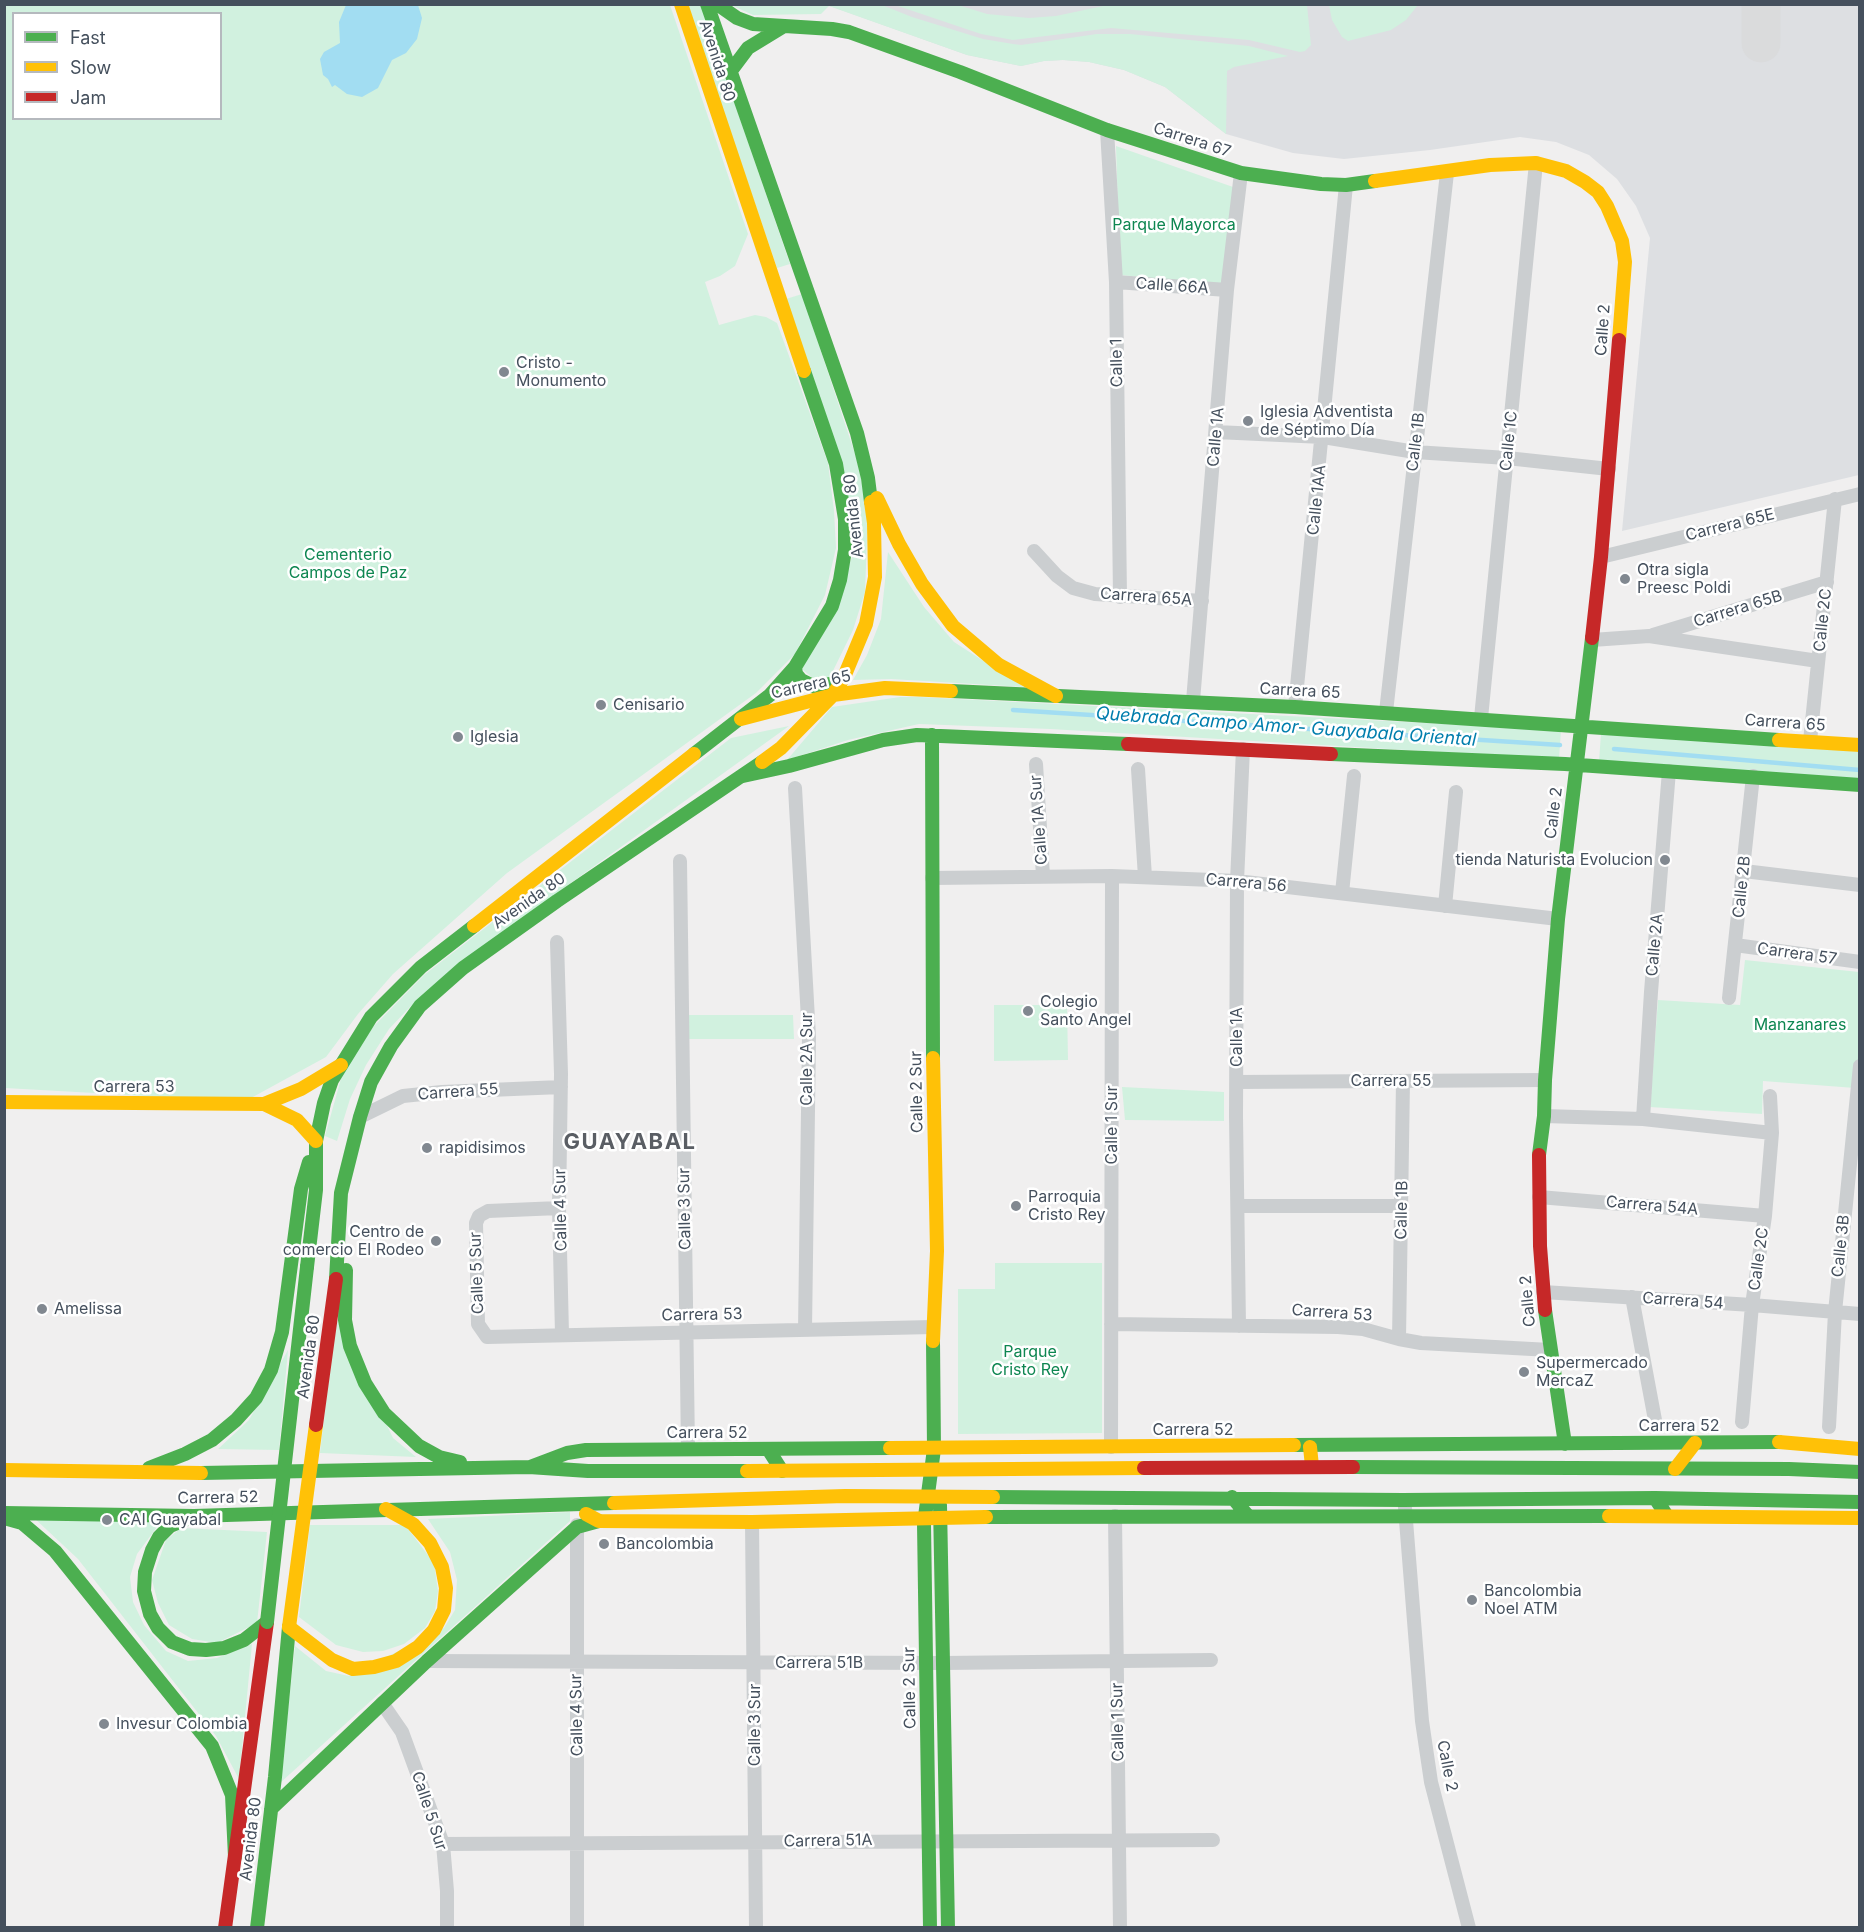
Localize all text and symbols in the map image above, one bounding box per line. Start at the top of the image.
legend [12,12,222,120]
street label: Avenida 80 [695,18,739,104]
text: Fast [70,27,106,48]
text: Slow [70,57,111,78]
text: Jam [70,87,106,108]
street label: Carrera 67 [1151,118,1233,162]
park label: Parque Mayorca [1112,215,1236,235]
street label: Calle 66A [1135,274,1209,298]
street label: Calle 2 [1592,303,1614,357]
street label: Calle 1 [1107,338,1127,388]
place label: Cristo - Monumento [516,353,606,391]
marker: Cristo - Monumento [497,365,511,379]
place label: Iglesia Adventista de Séptimo Día [1260,402,1393,440]
street label: Calle 1A [1204,406,1228,468]
street label: Calle 1C [1496,410,1522,472]
street label: Calle 1B [1403,411,1429,473]
marker: Iglesia Adventista de Séptimo Día [1241,414,1255,428]
street label: Calle 1AA [1304,464,1330,536]
street label: Avenida 80 [840,473,868,559]
street label: Carrera 65E [1684,505,1776,545]
park label: Cementerio Campos de Paz [289,545,407,583]
place label: Otra sigla Preesc Poldi [1637,560,1731,598]
marker: Otra sigla Preesc Poldi [1618,572,1632,586]
street label: Carrera 65A [1099,584,1193,610]
street label: Carrera 65B [1691,586,1785,632]
street label: Calle 2C [1810,587,1836,653]
street label: Carrera 65 [769,667,853,703]
street label: Carrera 65 [1259,679,1341,703]
place label: Cenisario [613,695,685,715]
marker: Cenisario [594,698,608,712]
water label: Quebrada Campo Amor- Guayabala Oriental [1095,703,1477,751]
street label: Carrera 65 [1744,711,1826,735]
place label: Iglesia [470,727,519,747]
marker: Iglesia [451,730,465,744]
street label: Calle 1A Sur [1026,774,1052,866]
street label: Calle 2 [1541,786,1567,840]
place label: tienda Naturista Evolucion [1455,850,1653,870]
marker: tienda Naturista Evolucion [1658,853,1672,867]
street label: Calle 2B [1729,855,1755,919]
street label: Avenida 80 [489,869,569,933]
street label: Carrera 56 [1205,870,1287,896]
street label: Calle 2A [1643,913,1667,977]
street label: Carrera 57 [1756,939,1838,969]
place label: Colegio Santo Angel [1040,992,1131,1030]
marker: Colegio Santo Angel [1021,1004,1035,1018]
street label: Calle 1A [1227,1007,1247,1067]
street label: Calle 2A Sur [797,1012,817,1106]
park label: Manzanares [1754,1015,1846,1035]
street label: Calle 2 Sur [907,1051,927,1133]
street label: Carrera 55 [1351,1071,1431,1091]
street label: Carrera 53 [93,1077,175,1097]
street label: Carrera 55 [417,1080,499,1104]
street label: Calle 1 Sur [1102,1085,1122,1165]
district label: GUAYABAL [563,1129,697,1155]
place label: rapidisimos [439,1138,526,1158]
marker: rapidisimos [420,1141,434,1155]
street label: Calle 4 Sur [551,1168,571,1252]
street label: Calle 3 Sur [675,1168,695,1250]
street label: Calle 1B [1392,1180,1412,1240]
place label: Parroquia Cristo Rey [1028,1187,1106,1225]
street label: Carrera 54A [1605,1192,1699,1220]
marker: Parroquia Cristo Rey [1009,1199,1023,1213]
street label: Calle 3B [1828,1214,1854,1278]
place label: Centro de comercio El Rodeo [283,1222,424,1260]
street label: Calle 2C [1745,1226,1773,1292]
street label: Calle 5 Sur [466,1232,488,1314]
marker: Centro de comercio El Rodeo [429,1234,443,1248]
street label: Calle 2 [1516,1274,1540,1328]
street label: Carrera 54 [1642,1289,1724,1313]
place label: Amelissa [54,1299,122,1319]
street label: Carrera 53 [1291,1301,1373,1325]
marker: Amelissa [35,1302,49,1316]
street label: Carrera 53 [661,1305,743,1325]
street label: Avenida 80 [294,1314,324,1400]
park label: Parque Cristo Rey [991,1342,1069,1380]
place label: Supermercado MercaZ [1536,1353,1648,1391]
marker: Supermercado MercaZ [1517,1365,1531,1379]
street label: Carrera 52 [1638,1416,1720,1436]
street label: Carrera 52 [1152,1420,1234,1440]
street label: Carrera 52 [666,1423,748,1443]
street label: Carrera 52 [177,1488,259,1508]
place label: CAI Guayabal [119,1510,221,1530]
marker: CAI Guayabal [100,1513,114,1527]
place label: Bancolombia [616,1534,714,1554]
marker: Bancolombia [597,1537,611,1551]
place label: Bancolombia Noel ATM [1484,1581,1582,1619]
marker: Bancolombia Noel ATM [1465,1593,1479,1607]
street label: Calle 2 Sur [900,1647,920,1729]
street label: Carrera 51B [775,1653,863,1673]
street label: Calle 4 Sur [567,1673,587,1757]
street label: Calle 1 Sur [1108,1682,1128,1762]
street label: Calle 3 Sur [745,1684,765,1766]
place label: Invesur Colombia [116,1714,247,1734]
marker: Invesur Colombia [97,1717,111,1731]
street label: Calle 2 [1433,1739,1461,1793]
street label: Calle 5 Sur [407,1769,451,1853]
street label: Avenida 80 [236,1796,266,1882]
street label: Carrera 51A [783,1831,873,1851]

